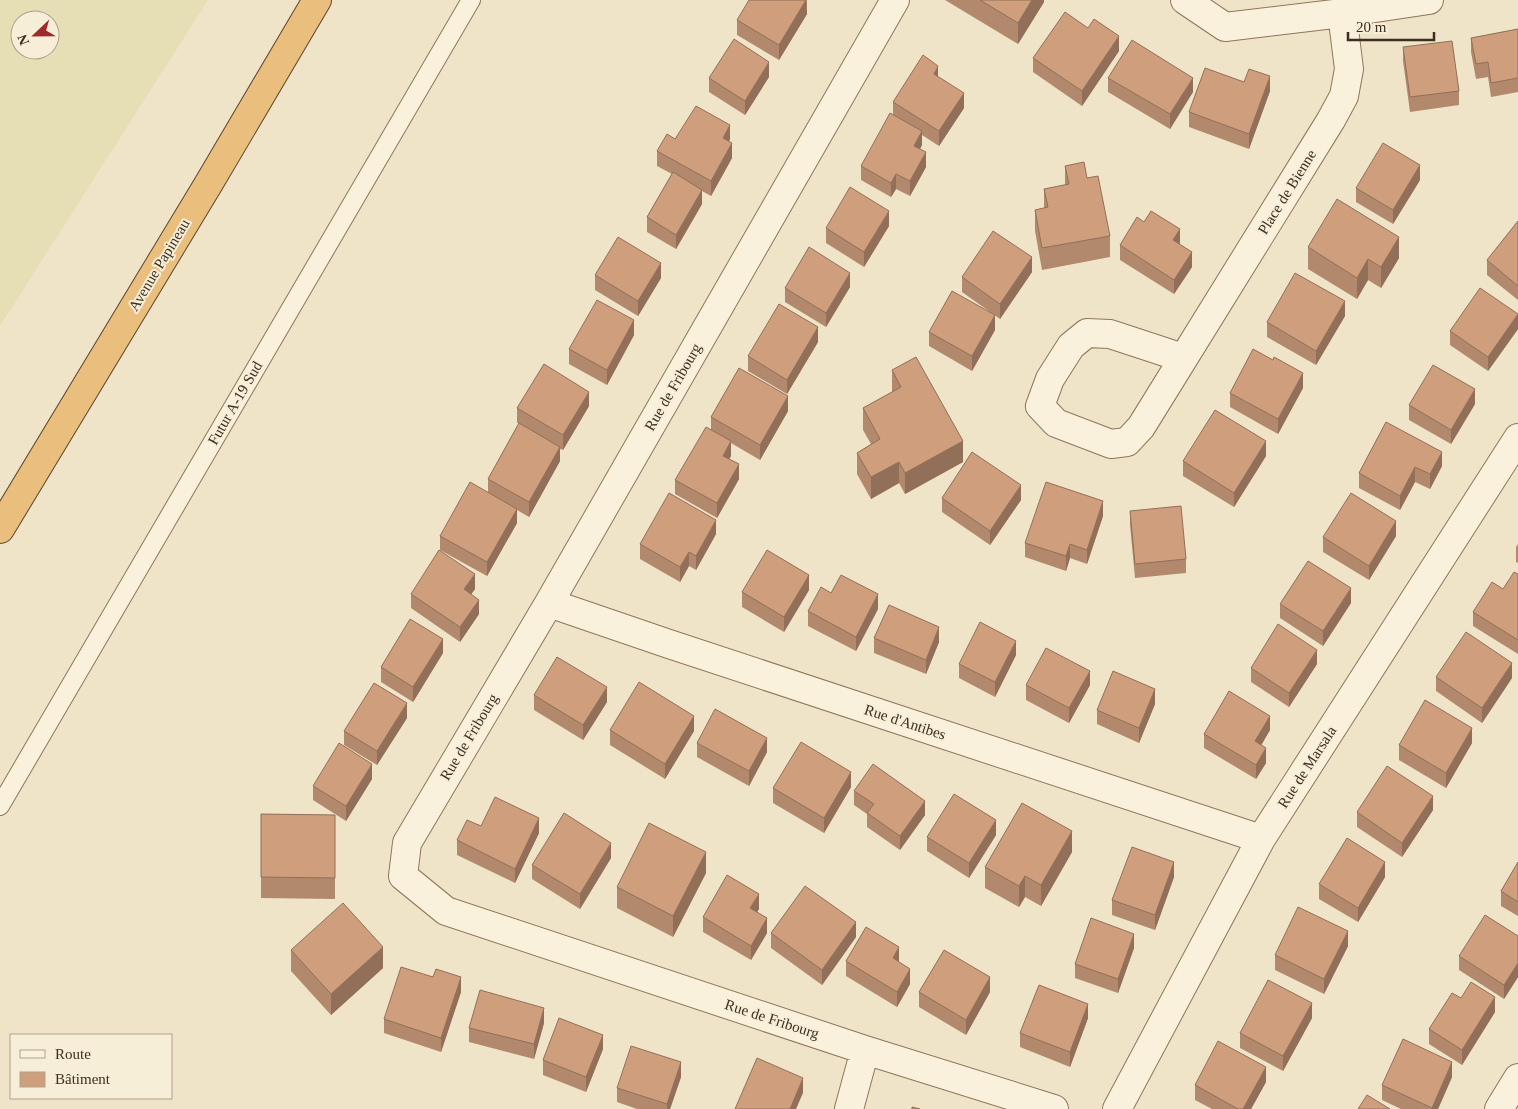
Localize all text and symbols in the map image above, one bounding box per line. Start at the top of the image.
north arrow [10,10,60,60]
scale bar [1348,10,1434,42]
text: 20 m [1356,19,1387,35]
text: N [15,32,32,47]
street label: Place de Bienne [1255,147,1320,237]
street label: Avenue Papineau [125,216,193,314]
street label: Rue de Fribourg [642,340,705,433]
street label: Futur A-19 Sud [205,358,266,447]
street label: Rue de Fribourg [437,690,501,783]
street label: Rue d'Antibes [862,701,948,743]
street label: Rue de Marsala [1275,723,1340,811]
street label: Rue de Fribourg [723,996,822,1042]
legend [10,1034,172,1099]
text: Route [55,1046,91,1062]
text: Bâtiment [55,1071,111,1087]

